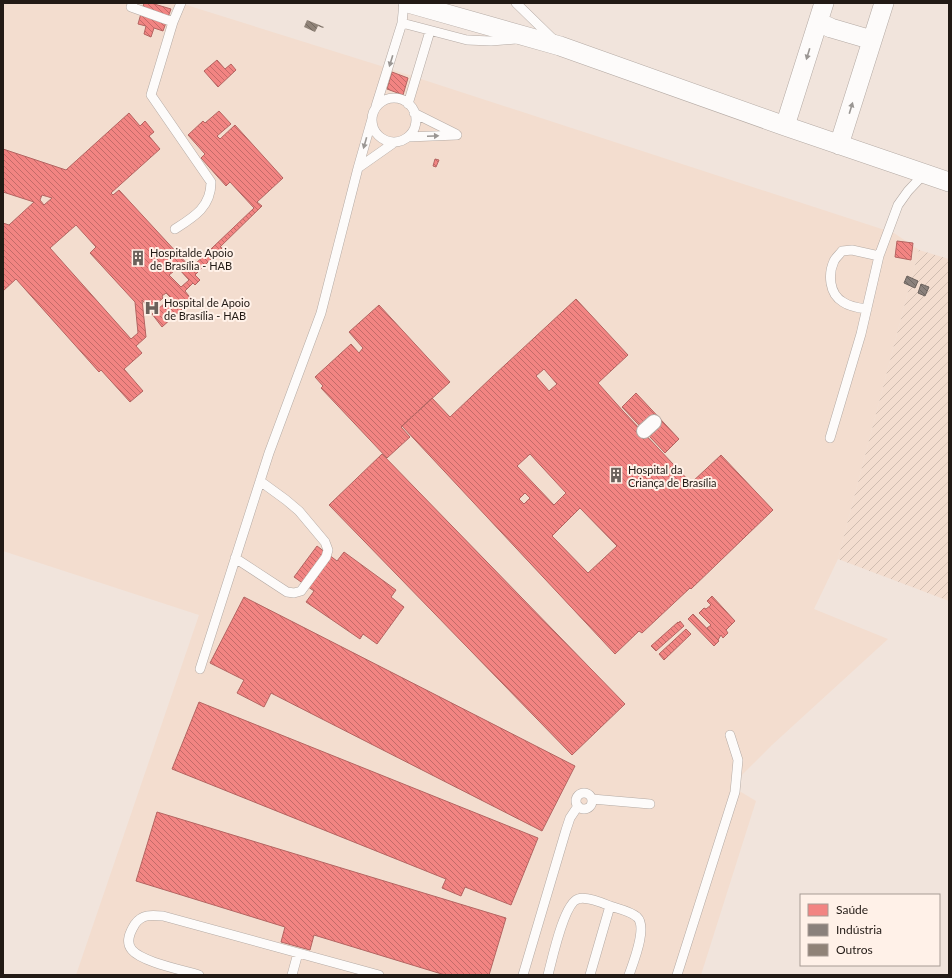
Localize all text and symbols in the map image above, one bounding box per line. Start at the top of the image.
one-way arrow [805,48,811,60]
one-way arrow [387,55,393,67]
one-way arrow [848,101,854,113]
one-way arrow [427,132,439,139]
one-way arrow [362,137,368,149]
place label: Hospitalde Apoio de Brasília - HAB [150,246,233,272]
building icon: Hospitalde Apoio de Brasília - HAB [129,249,147,267]
place label: Hospital de Apoio de Brasília - HAB [164,296,250,322]
hospital icon: Hospital de Apoio de Brasília - HAB [143,299,161,317]
place label: Hospital da Criança de Brasília [628,463,717,489]
building icon: Hospital da Criança de Brasília [607,466,625,484]
legend [800,894,940,966]
text: Saúde [836,902,868,917]
text: Indústria [836,922,882,937]
text: Outros [836,942,873,957]

